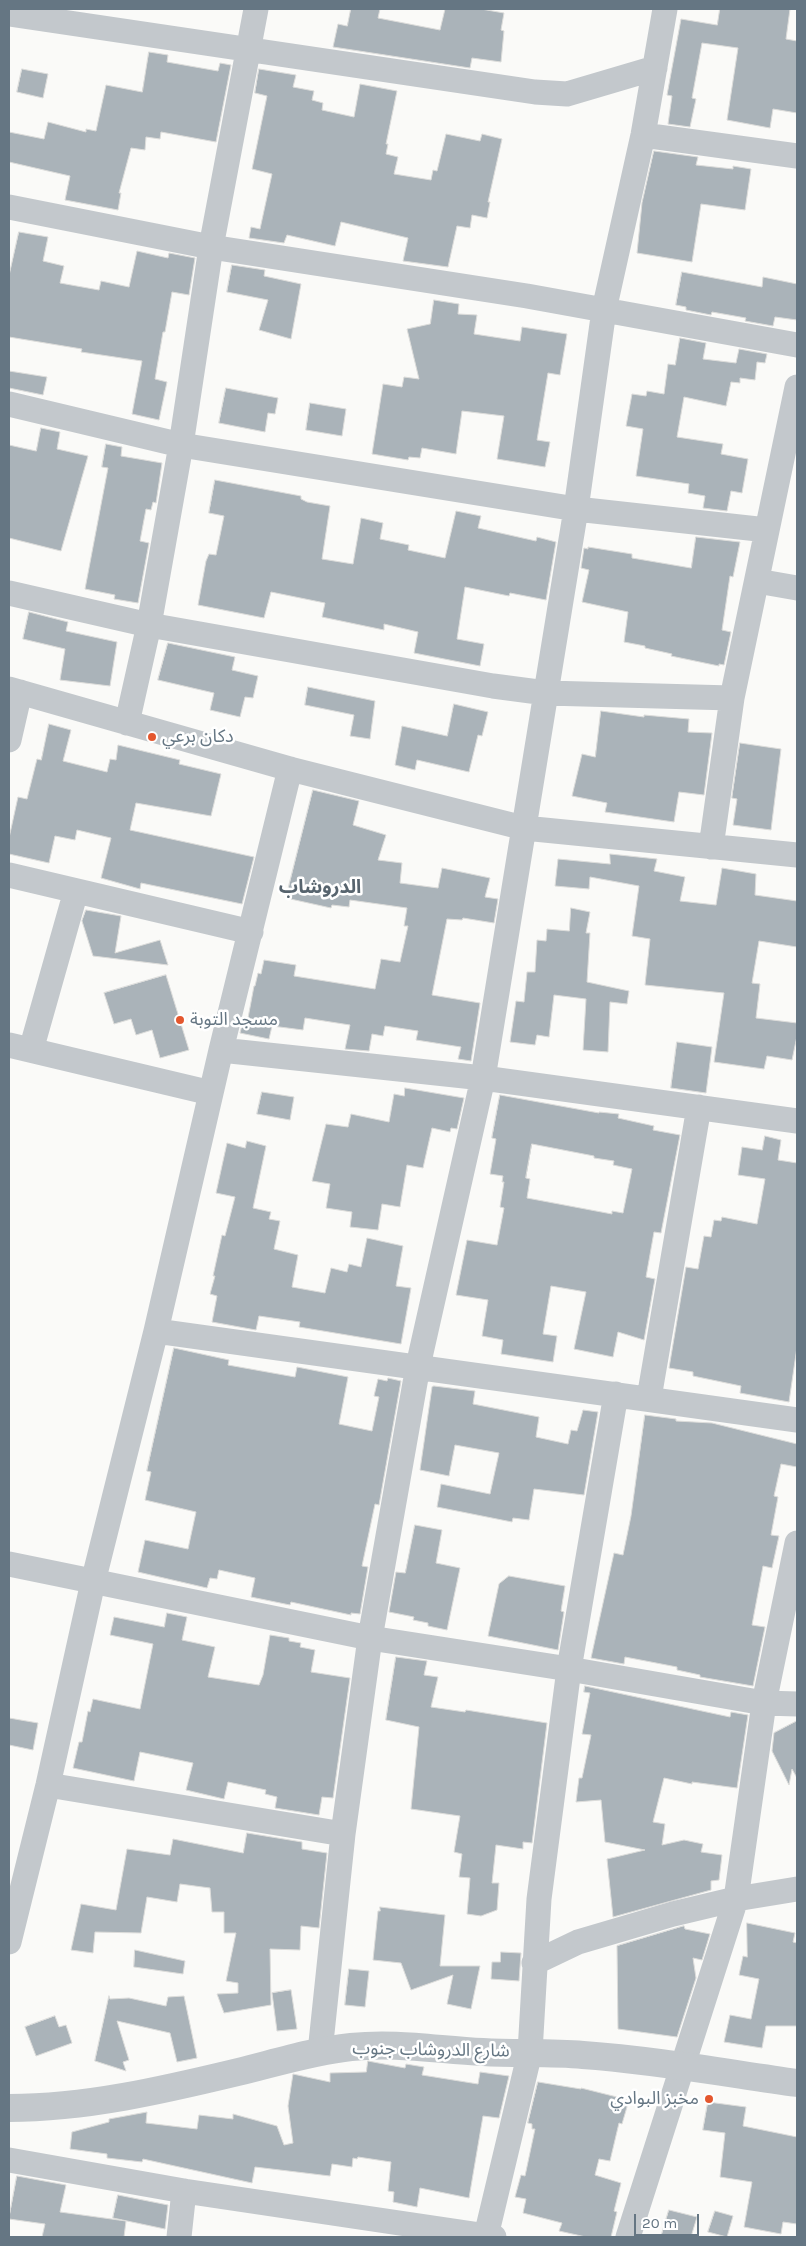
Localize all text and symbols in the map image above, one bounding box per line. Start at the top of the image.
place label: دكان برعي [162,726,234,748]
marker: دكان برعي [146,731,158,743]
district label: الدروشاب [279,877,361,899]
place label: مسجد التوبة [190,1009,278,1031]
marker: مسجد التوبة [174,1014,186,1026]
street label: شارع الدروشاب جنوب [352,2038,510,2062]
place label: مخبز البوادي [610,2088,699,2110]
marker: مخبز البوادي [703,2093,715,2105]
scale bar [636,2204,701,2236]
text: 20 m [642,2214,677,2232]

